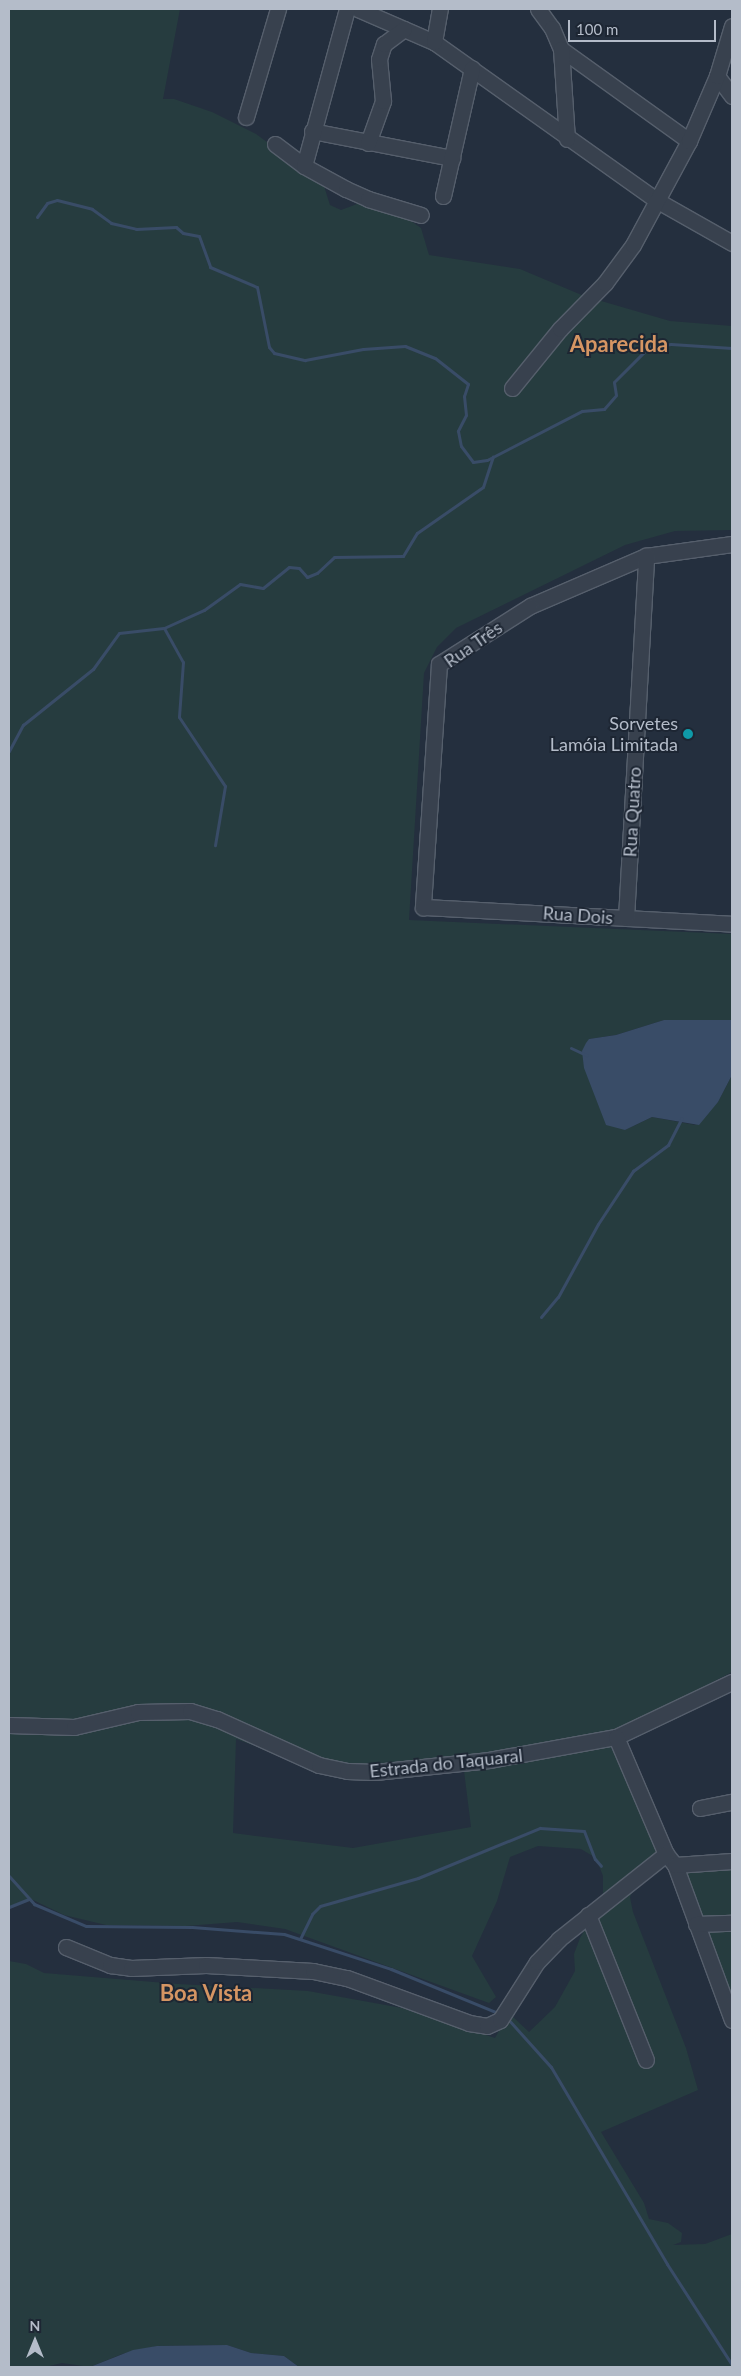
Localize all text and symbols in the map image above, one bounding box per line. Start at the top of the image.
scale bar [571,10,718,42]
text: 100 m [576,20,618,38]
district label: Aparecida [570,331,668,357]
street label: Rua Três [440,616,506,672]
place label: Sorvetes Lamóia Limitada [550,713,678,756]
marker: Sorvetes Lamóia Limitada [682,728,694,740]
street label: Rua Quatro [619,766,645,858]
street label: Rua Dois [542,902,614,928]
street label: Estrada do Taquaral [368,1744,524,1782]
district label: Boa Vista [159,1980,253,2006]
north arrow [10,2316,60,2366]
text: N [30,2317,40,2334]

